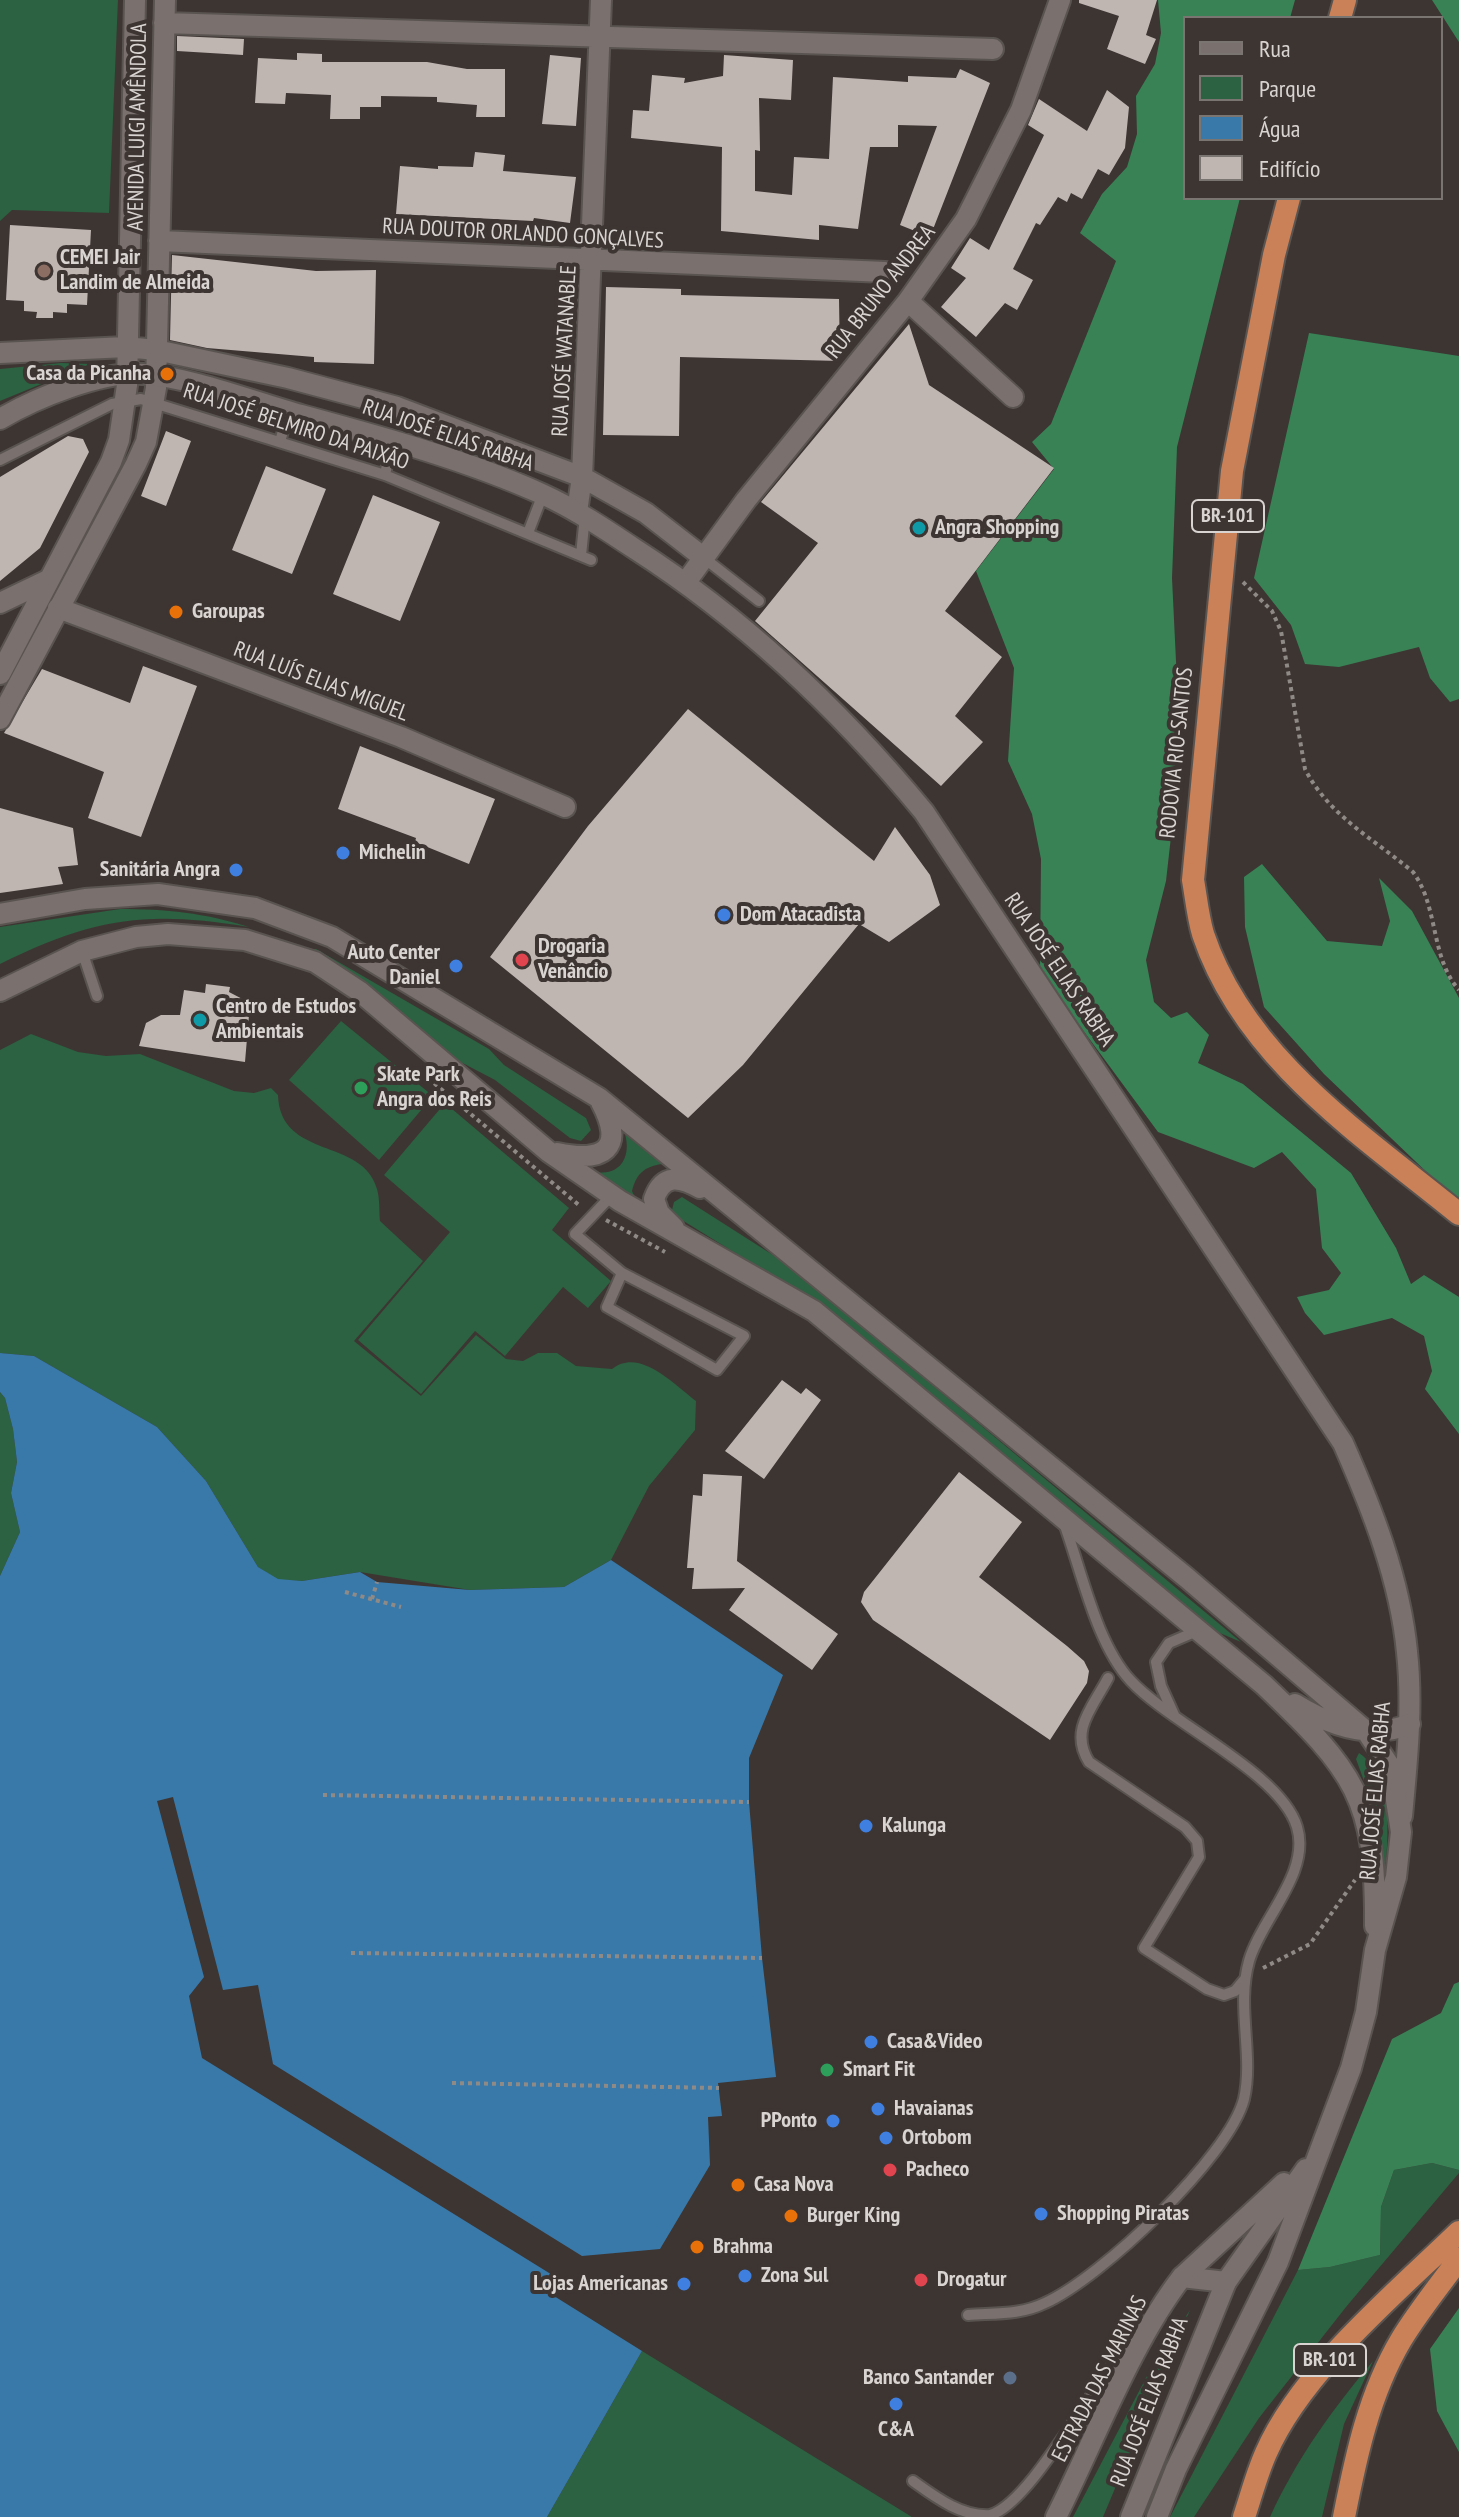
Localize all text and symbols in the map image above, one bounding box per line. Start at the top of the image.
legend [1183,16,1443,200]
street label: AVENIDA LUIGI AMÊNDOLA [123,23,153,231]
text: Rua [1259,33,1291,64]
text: Parque [1259,73,1316,104]
text: Água [1259,113,1300,144]
text: Edifício [1259,153,1320,184]
street label: RUA DOUTOR ORLANDO GONÇALVES [382,213,664,255]
street label: RUA BRUNO ANDREA [821,220,941,364]
place label: CEMEI Jair Landim de Almeida [60,245,210,296]
marker: CEMEI Jair Landim de Almeida [35,262,53,280]
street label: RUA JOSÉ WATANABLE [547,265,583,437]
place label: Casa da Picanha [26,361,151,387]
marker: Casa da Picanha [158,365,176,383]
street label: RUA JOSÉ BELMIRO DA PAIXÃO [180,378,412,476]
street label: RUA JOSÉ ELIAS RABHA [359,394,537,478]
road number: BR-101 [1192,500,1264,532]
place label: Angra Shopping [935,515,1059,541]
marker: Angra Shopping [910,519,928,537]
place label: Garoupas [192,599,265,625]
marker: Garoupas [167,603,185,621]
street label: RUA LUÍS ELIAS MIGUEL [230,637,412,727]
street label: RODOVIA RIO-SANTOS [1155,666,1199,840]
place label: Michelin [359,840,426,866]
marker: Michelin [334,844,352,862]
place label: Sanitária Angra [100,857,220,883]
marker: Sanitária Angra [227,861,245,879]
street label: RUA JOSÉ ELIAS RABHA [998,888,1120,1052]
place label: Dom Atacadista [740,902,861,928]
marker: Dom Atacadista [715,906,733,924]
place label: Drogaria Venâncio [538,934,608,986]
place label: Auto Center Daniel [347,940,440,992]
marker: Drogaria Venâncio [513,951,531,969]
marker: Auto Center Daniel [447,957,465,975]
place label: Centro de Estudos Ambientais [216,994,356,1046]
marker: Centro de Estudos Ambientais [191,1011,209,1029]
place label: Skate Park Angra dos Reis [377,1062,492,1114]
marker: Skate Park Angra dos Reis [352,1079,370,1097]
street label: RUA JOSÉ ELIAS RABHA [1355,1701,1397,1881]
place label: Kalunga [882,1813,946,1839]
marker: Kalunga [857,1817,875,1835]
place label: Casa&Video [887,2029,983,2055]
marker: Casa&Video [862,2033,880,2051]
place label: Smart Fit [843,2057,915,2083]
marker: Smart Fit [818,2061,836,2079]
place label: Havaianas [894,2096,973,2122]
marker: Havaianas [869,2100,887,2118]
place label: PPonto [761,2108,817,2134]
marker: PPonto [824,2112,842,2130]
place label: Ortobom [902,2125,971,2151]
marker: Ortobom [877,2129,895,2147]
place label: Pacheco [906,2157,969,2183]
marker: Pacheco [881,2161,899,2179]
place label: Casa Nova [754,2172,834,2198]
marker: Casa Nova [729,2176,747,2194]
place label: Shopping Piratas [1057,2201,1189,2227]
place label: Burger King [807,2203,900,2229]
marker: Shopping Piratas [1032,2205,1050,2223]
marker: Burger King [782,2207,800,2225]
place label: Brahma [713,2234,773,2260]
marker: Brahma [688,2238,706,2256]
place label: Zona Sul [761,2263,828,2289]
marker: Zona Sul [736,2267,754,2285]
place label: Drogatur [937,2267,1006,2293]
place label: Lojas Americanas [533,2271,668,2297]
marker: Drogatur [912,2271,930,2289]
marker: Lojas Americanas [675,2275,693,2293]
street label: ESTRADA DAS MARINAS [1047,2292,1153,2466]
street label: RUA JOSÉ ELIAS RABHA [1106,2314,1194,2490]
road number: BR-101 [1294,2344,1366,2376]
place label: Banco Santander [863,2365,994,2391]
marker: Banco Santander [1001,2369,1019,2387]
marker: C&A [887,2395,905,2413]
place label: C&A [878,2417,914,2443]

